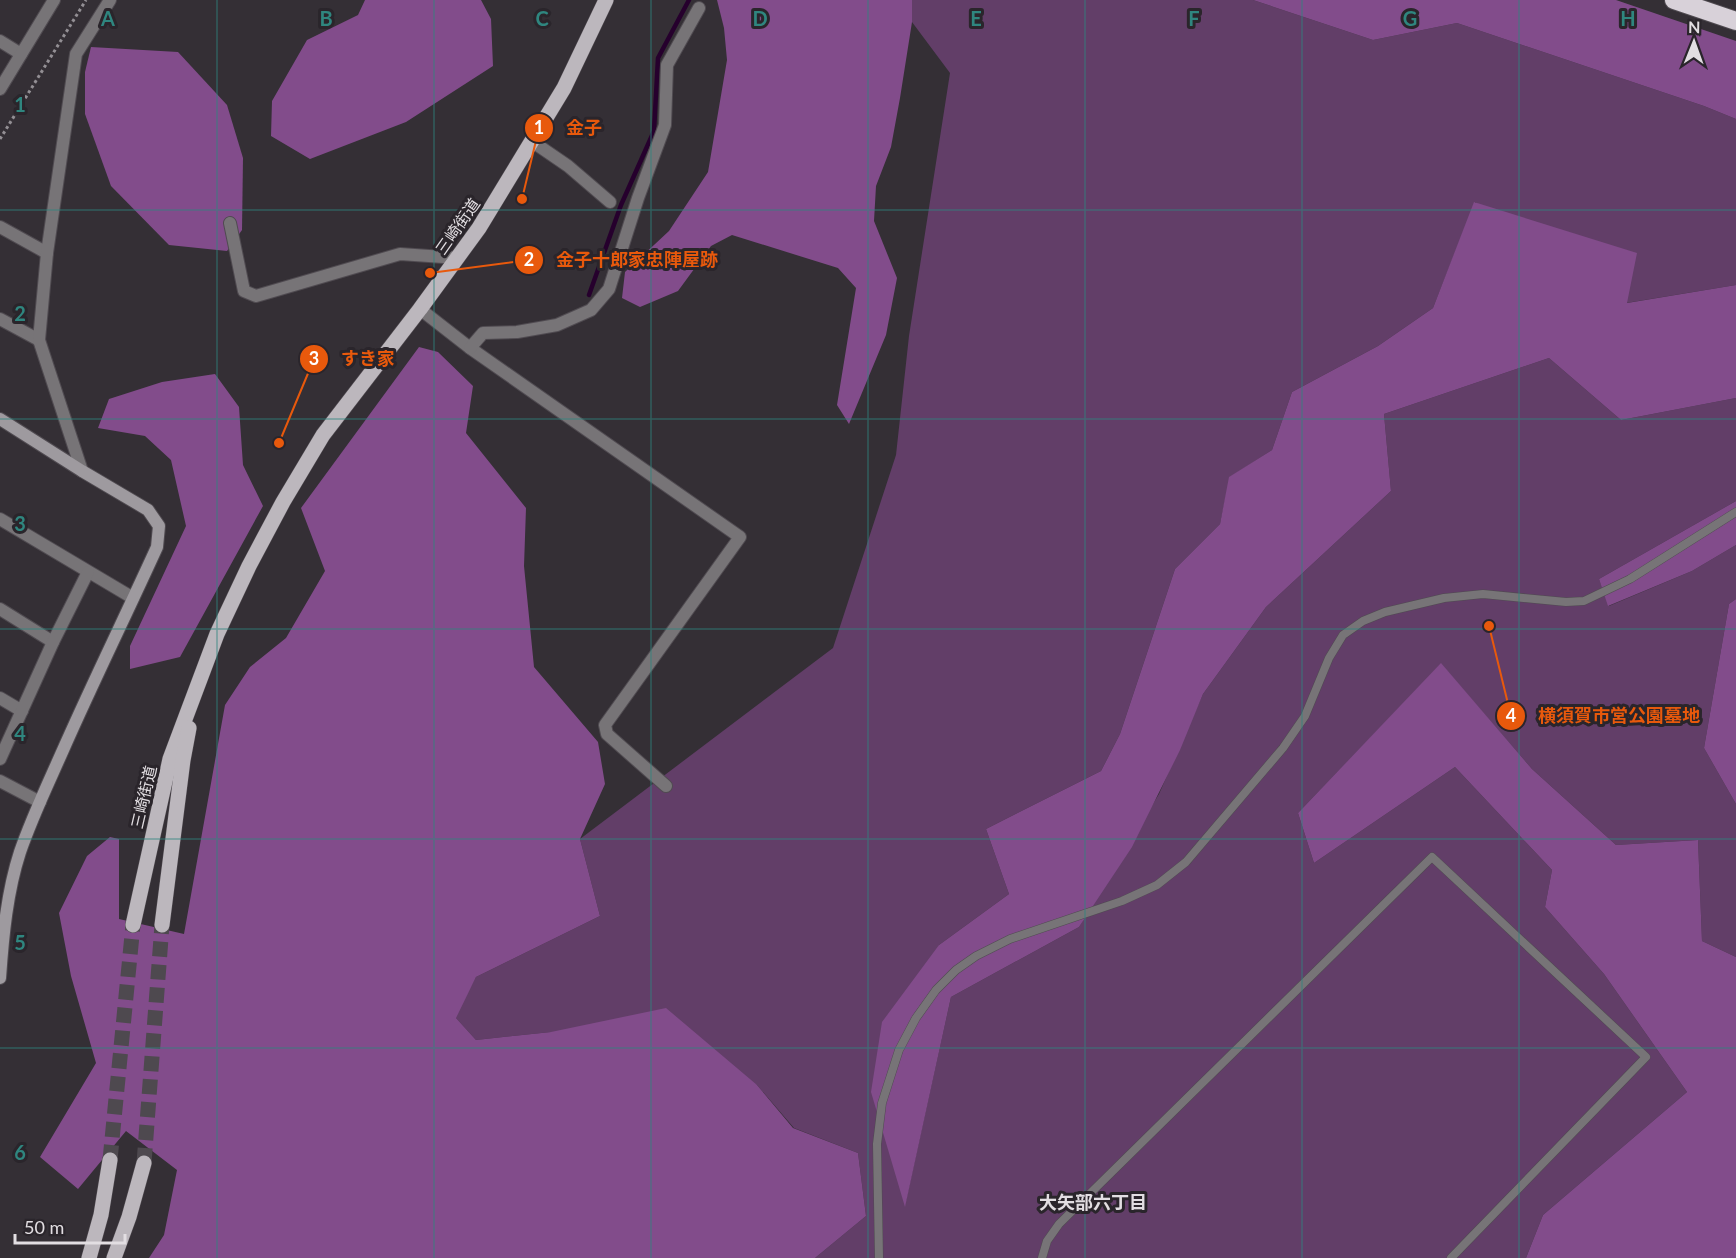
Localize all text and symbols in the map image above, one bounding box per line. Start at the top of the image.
text: A [100,6,115,30]
text: B [319,6,333,30]
text: C [535,6,549,30]
text: D [752,6,768,30]
text: E [970,6,982,30]
text: F [1188,6,1200,30]
text: G [1403,6,1417,30]
text: H [1620,6,1636,30]
north arrow [1664,12,1724,72]
text: N [1688,17,1701,36]
text: 1 [14,92,26,116]
callout: 金子 [524,110,614,146]
text: 1 [534,116,544,138]
text: 金子 [566,116,602,138]
street label: 三崎街道 [431,194,483,258]
callout: 金子十郎家忠陣屋跡 [514,242,730,278]
text: 2 [524,248,534,270]
text: 金子十郎家忠陣屋跡 [556,248,718,270]
text: 2 [14,301,26,325]
callout: すき家 [299,341,407,377]
text: 3 [309,347,319,369]
text: すき家 [341,347,395,369]
text: 3 [14,511,26,535]
callout: 横須賀市営公園墓地 [1496,698,1712,734]
text: 4 [1506,704,1516,726]
text: 横須賀市営公園墓地 [1538,704,1700,726]
text: 4 [14,721,26,745]
street label: 三崎街道 [127,764,159,830]
text: 5 [14,930,26,954]
text: 6 [14,1140,26,1164]
district label: 大矢部六丁目 [1039,1191,1147,1213]
scale bar [15,1207,124,1245]
text: 50 m [24,1216,64,1238]

